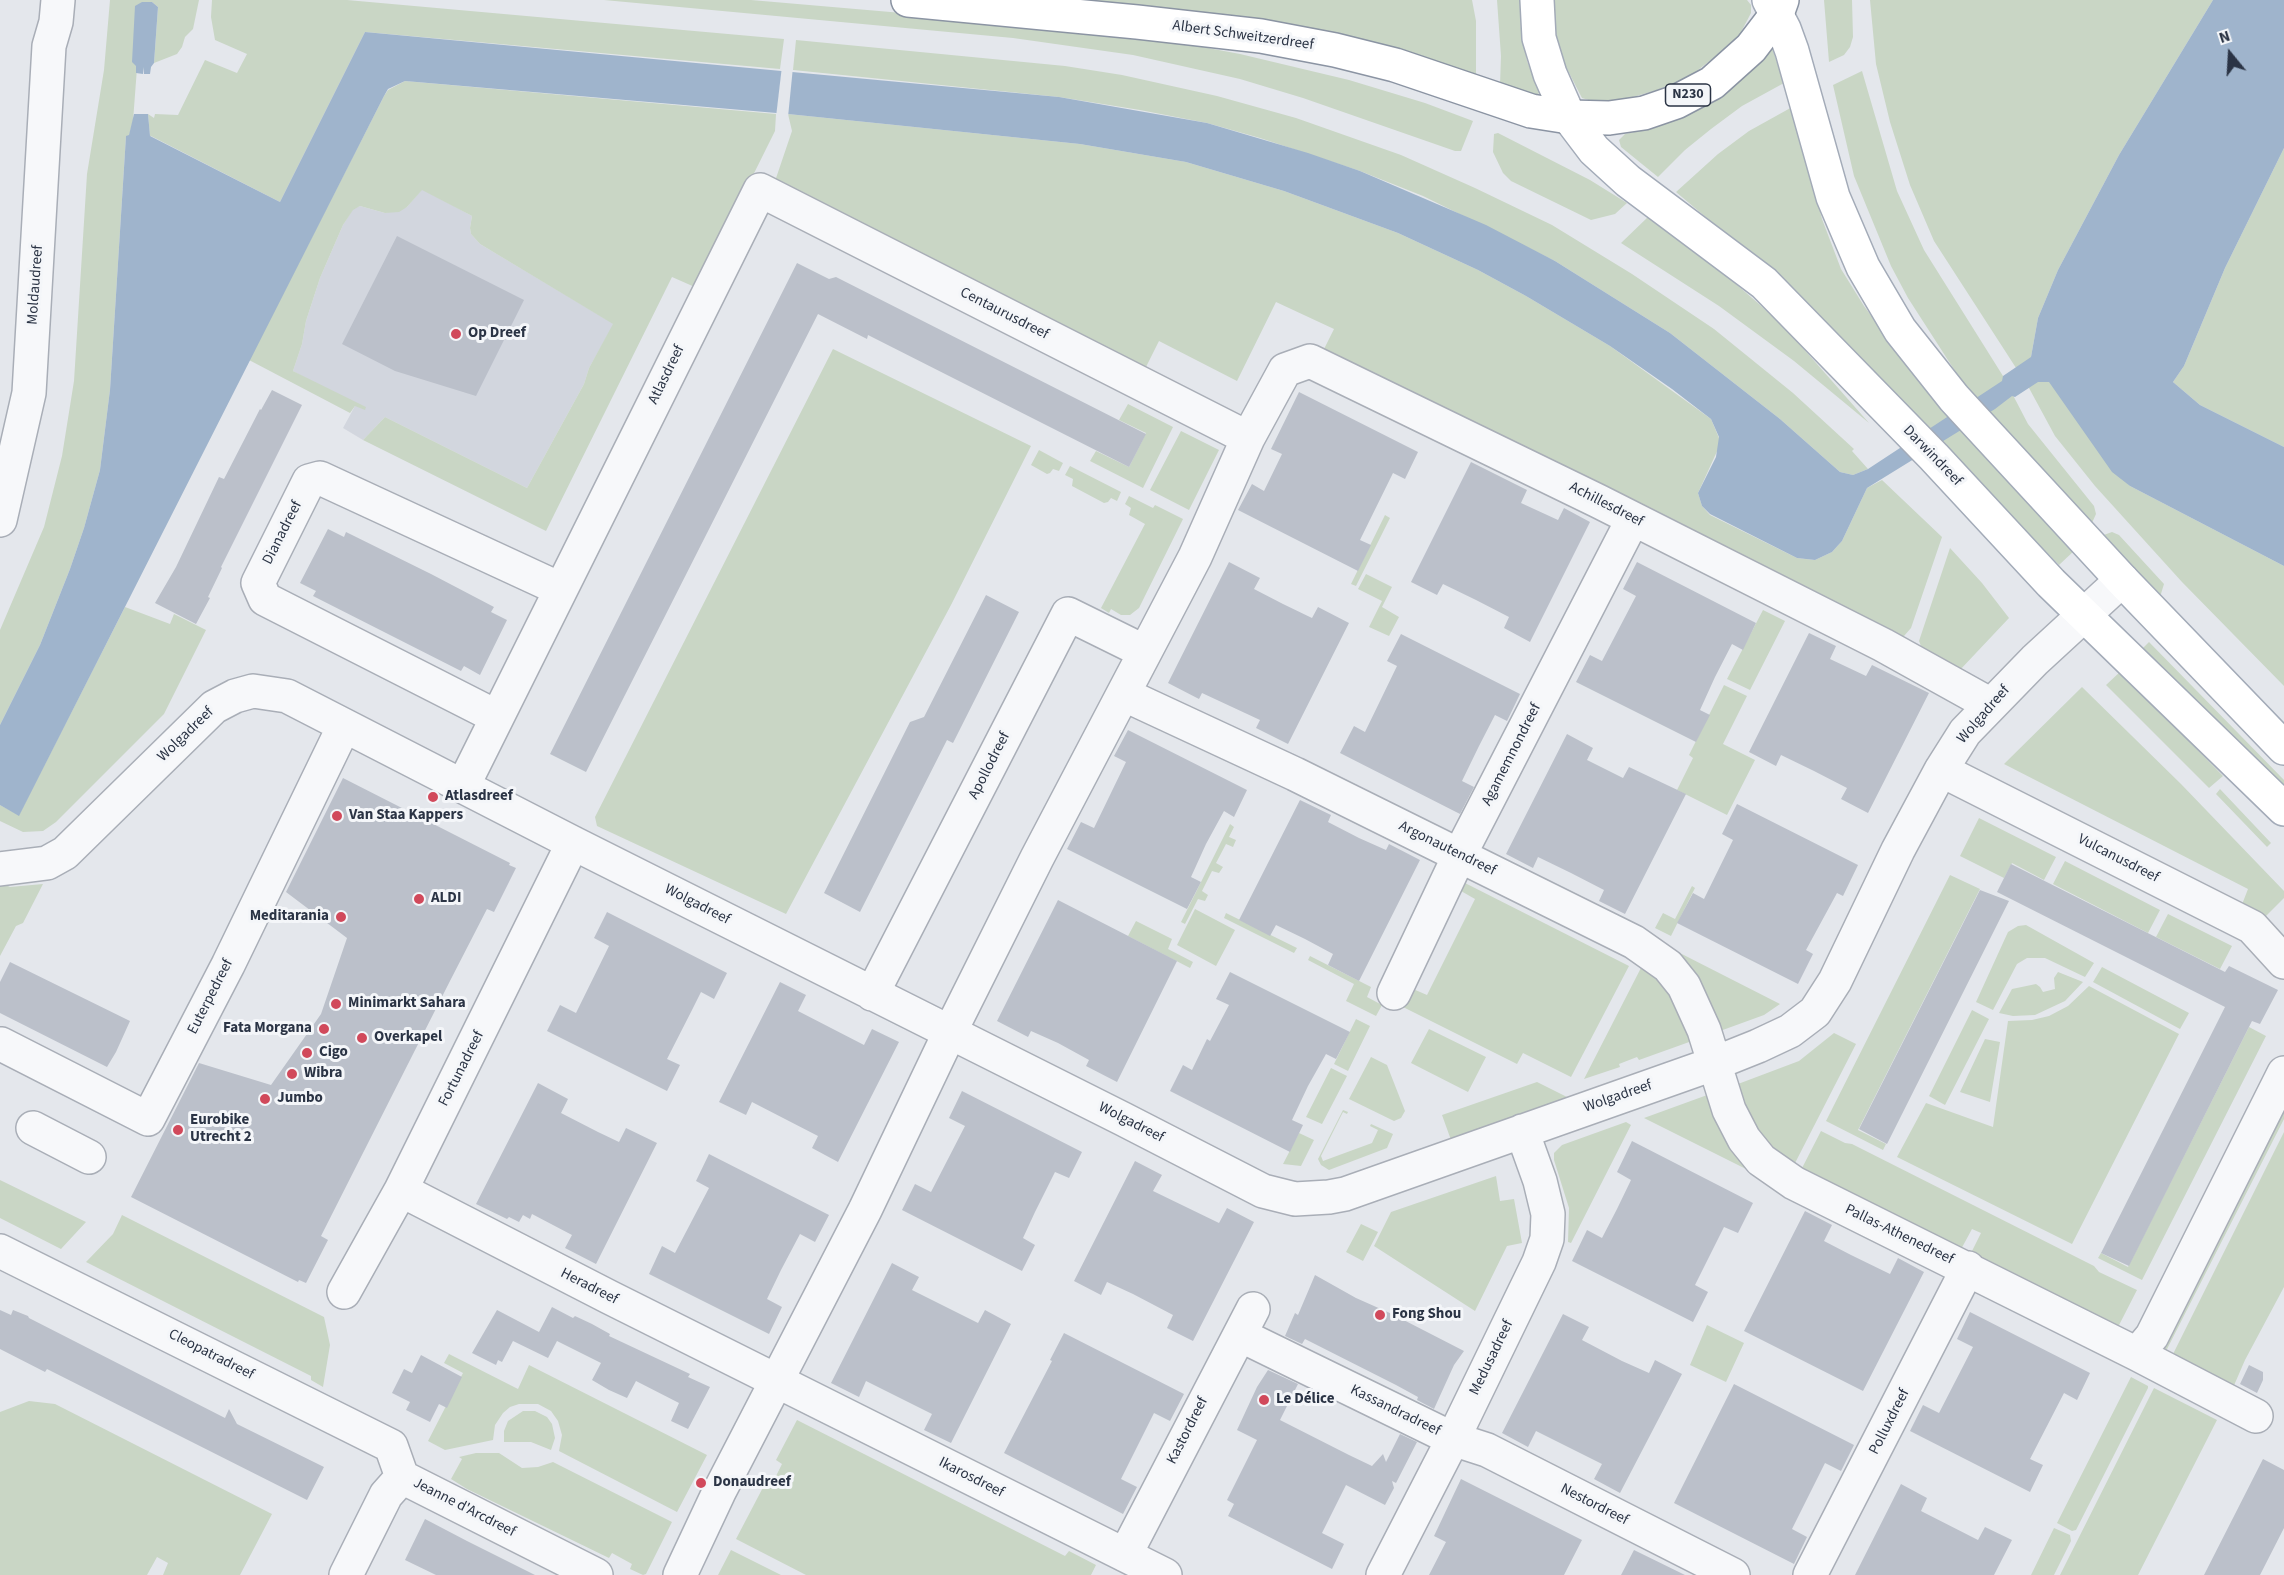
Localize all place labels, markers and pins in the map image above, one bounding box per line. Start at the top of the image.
place label: Op Dreef [468,325,526,343]
marker: Op Dreef [449,327,463,341]
place label: Atlasdreef [445,788,513,806]
marker: Atlasdreef [426,790,440,804]
place label: Van Staa Kappers [349,807,463,825]
marker: Van Staa Kappers [330,809,344,823]
place label: ALDI [431,890,461,908]
marker: ALDI [412,892,426,906]
place label: Meditarania [250,908,329,926]
marker: Meditarania [334,910,348,924]
place label: Minimarkt Sahara [348,995,466,1013]
marker: Minimarkt Sahara [329,997,343,1011]
place label: Fata Morgana [223,1020,312,1038]
marker: Fata Morgana [317,1022,331,1036]
place label: Overkapel [374,1029,442,1047]
marker: Overkapel [355,1031,369,1045]
place label: Cigo [319,1044,348,1062]
marker: Cigo [300,1046,314,1060]
place label: Wibra [304,1065,342,1083]
marker: Wibra [285,1067,299,1081]
place label: Jumbo [277,1090,323,1108]
marker: Jumbo [258,1092,272,1106]
place label: Eurobike Utrecht 2 [190,1112,252,1147]
marker: Eurobike Utrecht 2 [171,1123,185,1137]
place label: Fong Shou [1392,1306,1461,1324]
marker: Fong Shou [1373,1308,1387,1322]
place label: Le Délice [1276,1391,1334,1409]
marker: Le Délice [1257,1393,1271,1407]
place label: Donaudreef [713,1474,791,1492]
marker: Donaudreef [694,1476,708,1490]

